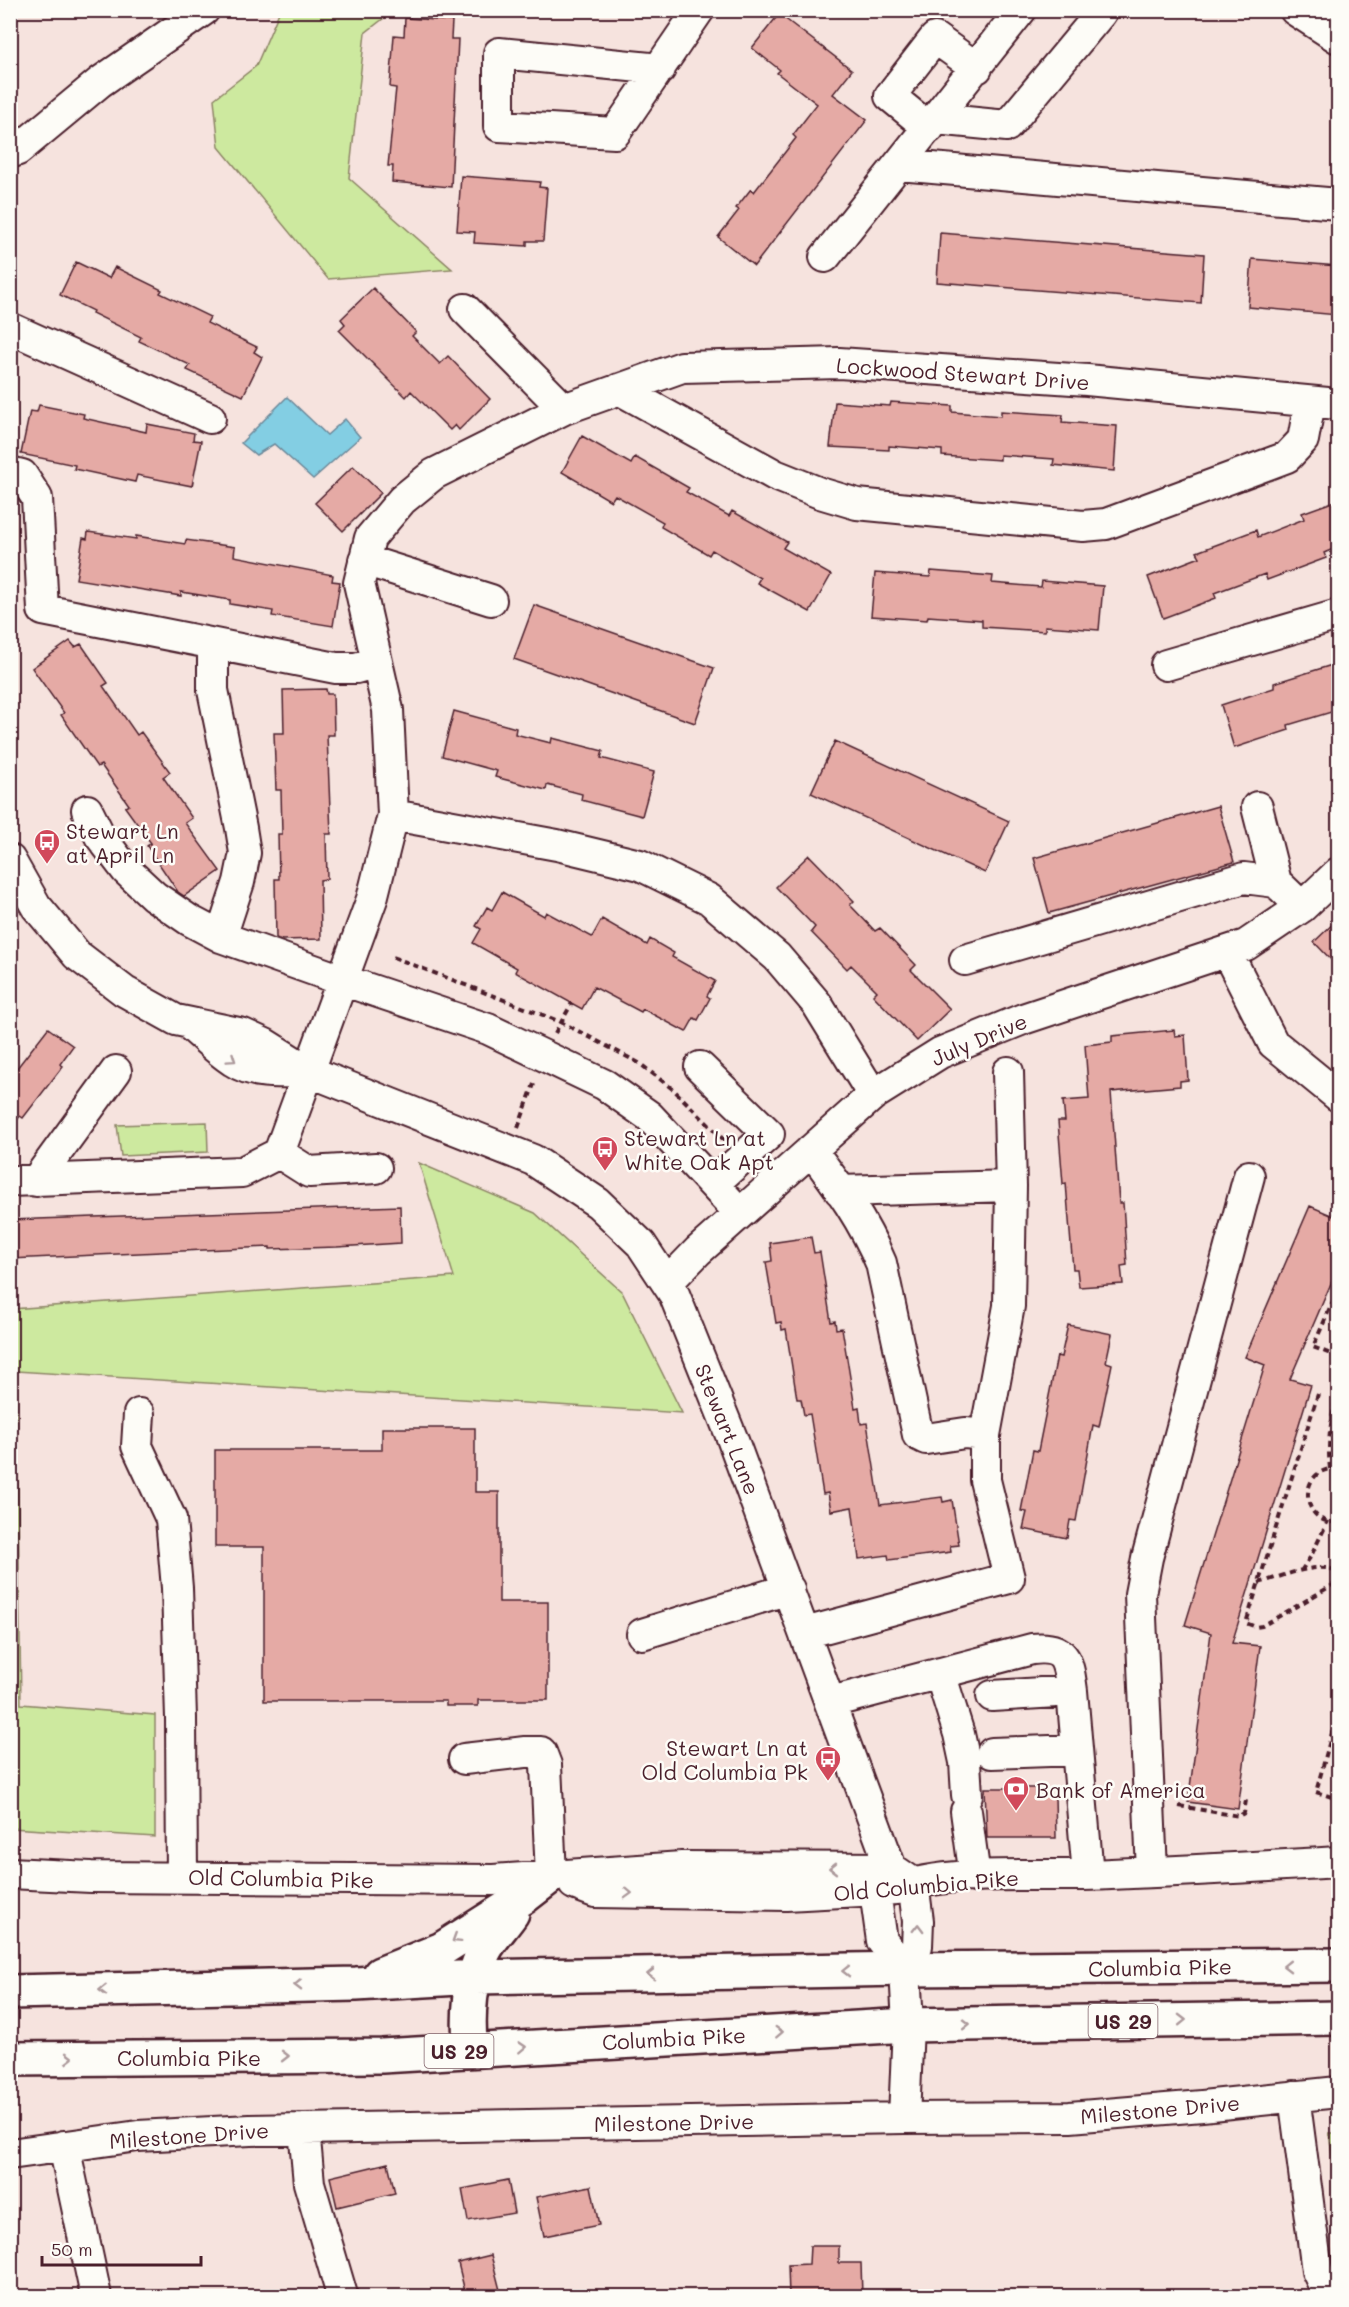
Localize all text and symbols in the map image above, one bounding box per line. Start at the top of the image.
street label: Lockwood Stewart Drive [836,351,1090,395]
place label: Stewart Ln at April Ln [66,817,179,868]
bus stop icon: Stewart Ln at April Ln [32,827,62,865]
street label: July Drive [927,1007,1031,1071]
one-way arrow [225,1052,236,1063]
place label: Stewart Ln at White Oak Apt [624,1124,774,1175]
bus stop icon: Stewart Ln at White Oak Apt [590,1134,620,1172]
street label: Stewart Lane [690,1360,766,1498]
place label: Stewart Ln at Old Columbia Pk [642,1734,808,1785]
bus stop icon: Stewart Ln at Old Columbia Pk [813,1744,843,1782]
bank icon: Bank of America [1001,1774,1031,1812]
place label: Bank of America [1036,1776,1206,1803]
one-way arrow [828,1862,837,1874]
street label: Old Columbia Pike [188,1863,374,1893]
street label: Old Columbia Pike [832,1863,1020,1907]
one-way arrow [623,1886,632,1899]
one-way arrow [912,1923,924,1932]
one-way arrow [452,1932,462,1944]
street label: Columbia Pike [1088,1952,1232,1982]
one-way arrow [1282,1959,1291,1972]
one-way arrow [842,1964,851,1977]
one-way arrow [647,1968,656,1980]
one-way arrow [293,1979,302,1991]
one-way arrow [98,1983,107,1996]
road number: US 29 [1088,2004,1158,2038]
one-way arrow [1177,2014,1186,2026]
one-way arrow [962,2017,971,2030]
street label: Columbia Pike [601,2021,747,2055]
one-way arrow [775,2026,784,2039]
road number: US 29 [424,2034,494,2068]
one-way arrow [517,2041,526,2054]
street label: Columbia Pike [117,2044,261,2071]
one-way arrow [280,2050,289,2063]
one-way arrow [64,2052,73,2064]
street label: Milestone Drive [1079,2089,1241,2129]
street label: Milestone Drive [594,2107,754,2137]
street label: Milestone Drive [108,2116,270,2154]
scale bar [42,2229,201,2267]
text: 50 m [51,2237,93,2261]

